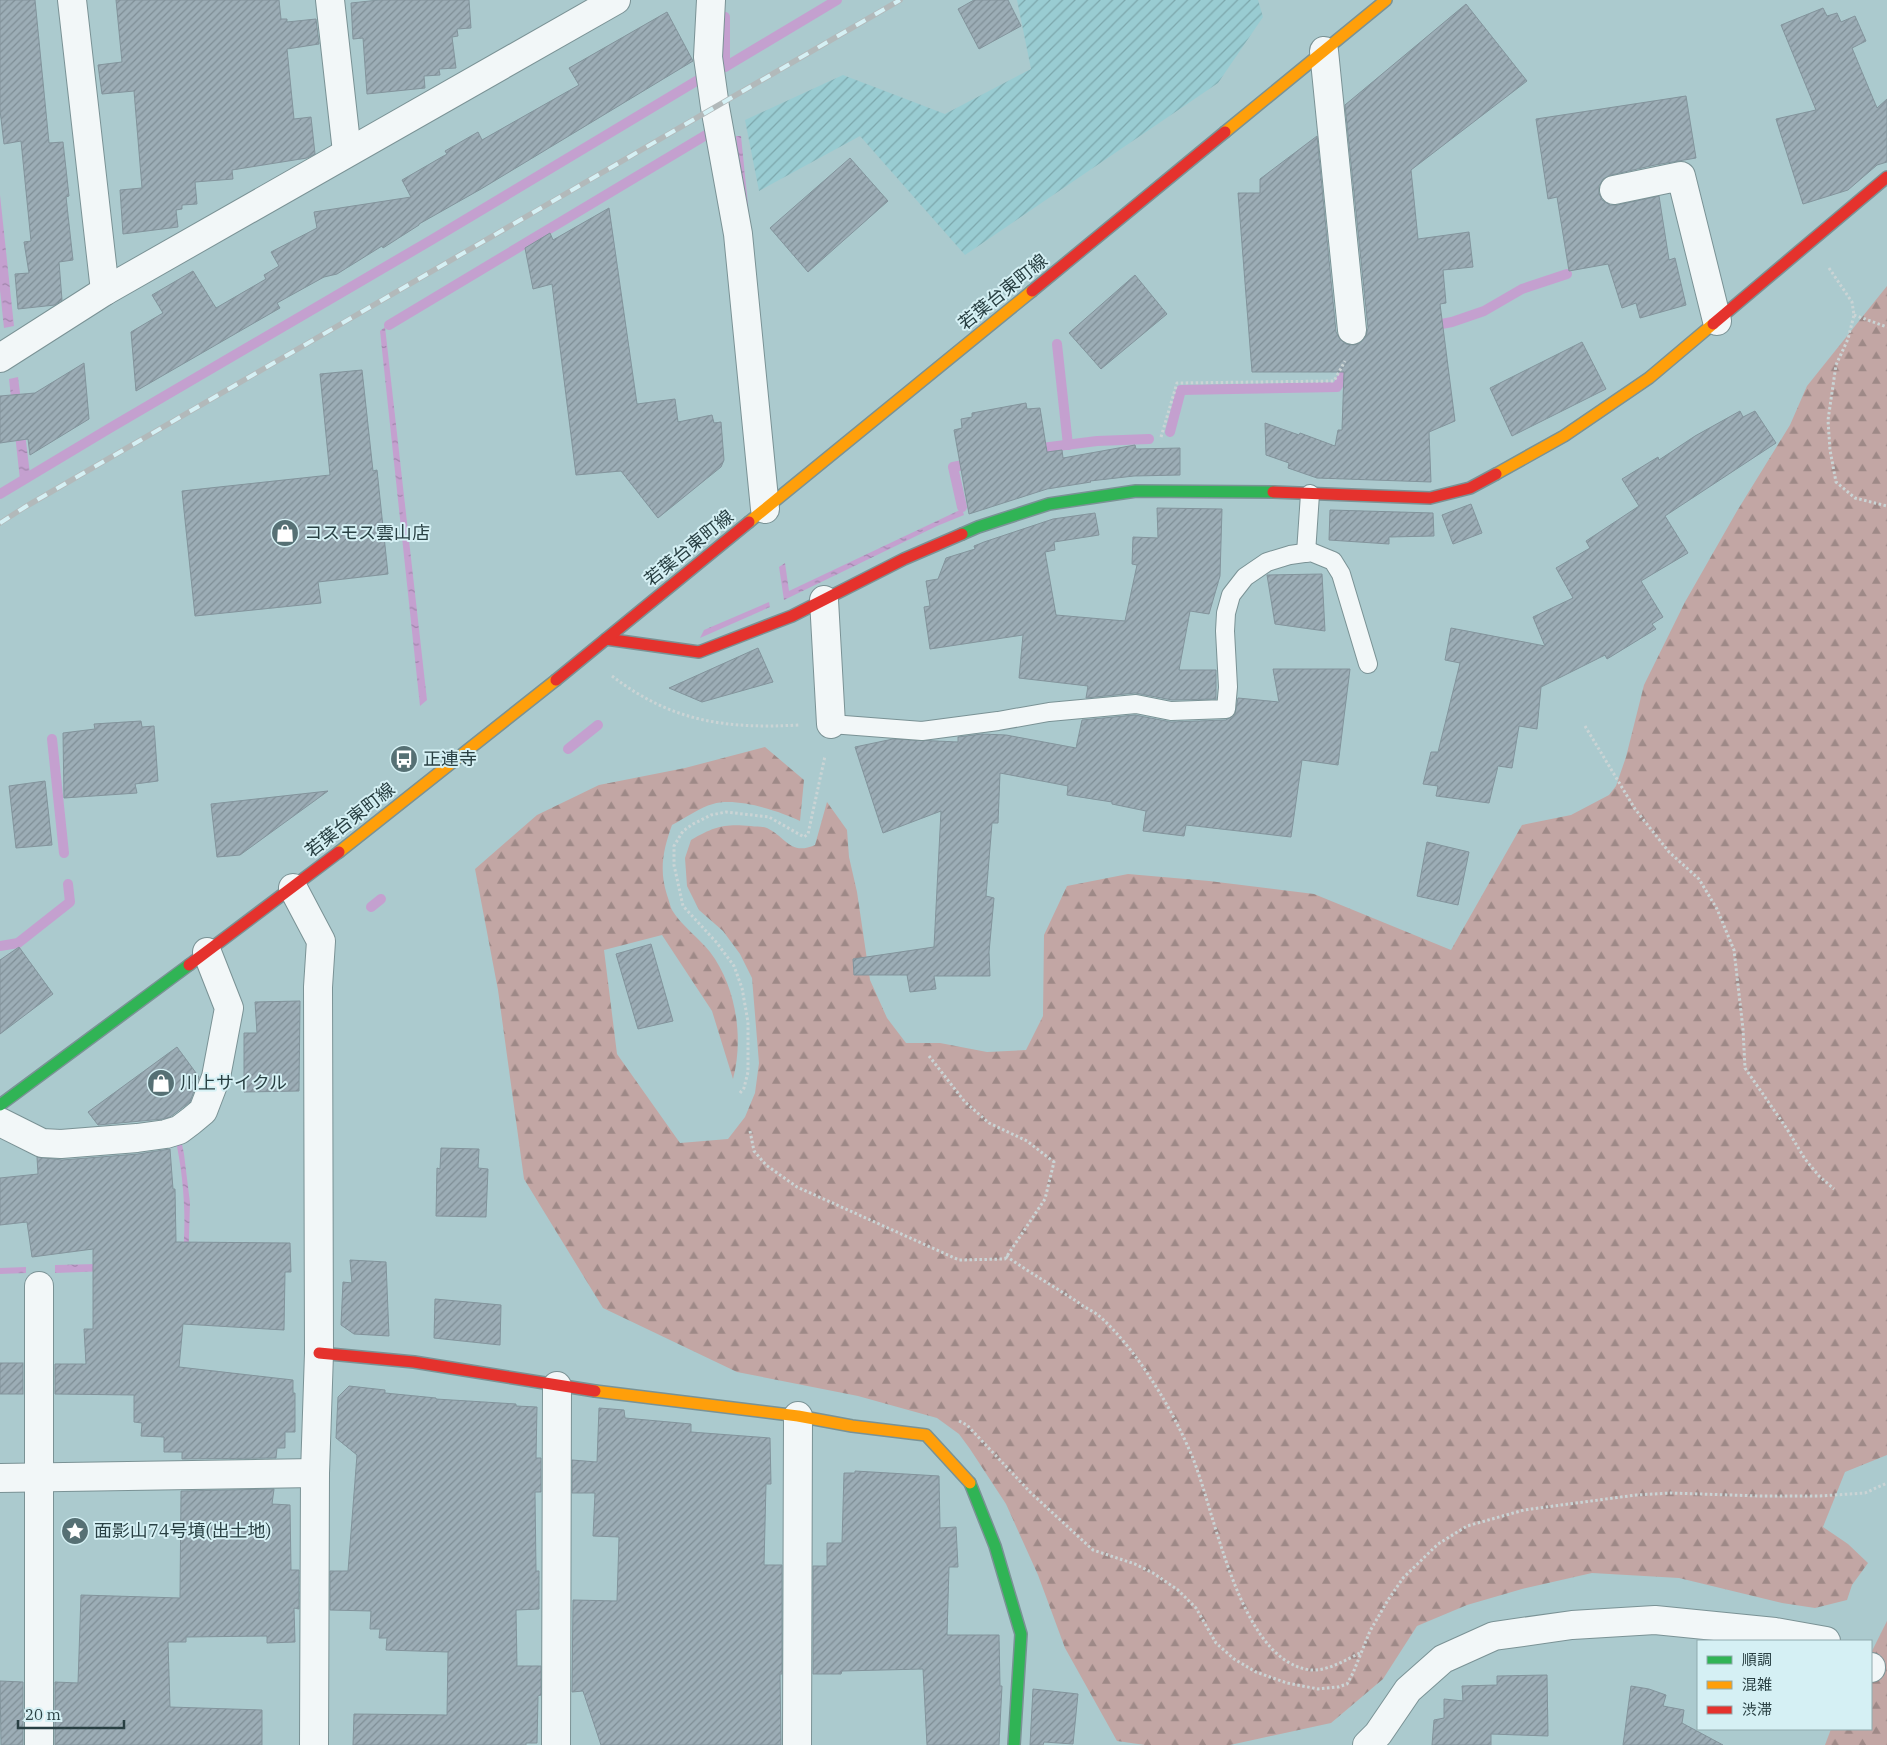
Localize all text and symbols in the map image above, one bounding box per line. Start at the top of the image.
street label: 若葉台東町線 [953,249,1052,335]
street label: 若葉台東町線 [639,505,738,591]
shop icon: コスモス雲山店 [270,518,300,548]
place label: コスモス雲山店 [304,521,430,544]
bus stop icon: 正連寺 [389,744,419,774]
place label: 正連寺 [423,747,477,770]
street label: 若葉台東町線 [300,777,399,862]
shop icon: 川上サイクル [146,1068,176,1098]
place label: 川上サイクル [180,1071,287,1094]
place icon: 面影山74号墳(出土地) [60,1516,90,1546]
place label: 面影山74号墳(出土地) [94,1519,271,1542]
legend [1697,1640,1872,1730]
text: 順調 [1742,1650,1772,1669]
text: 混雑 [1742,1675,1772,1694]
scale bar [18,1698,124,1730]
text: 渋滞 [1742,1700,1772,1719]
text: 20 m [25,1705,61,1724]

